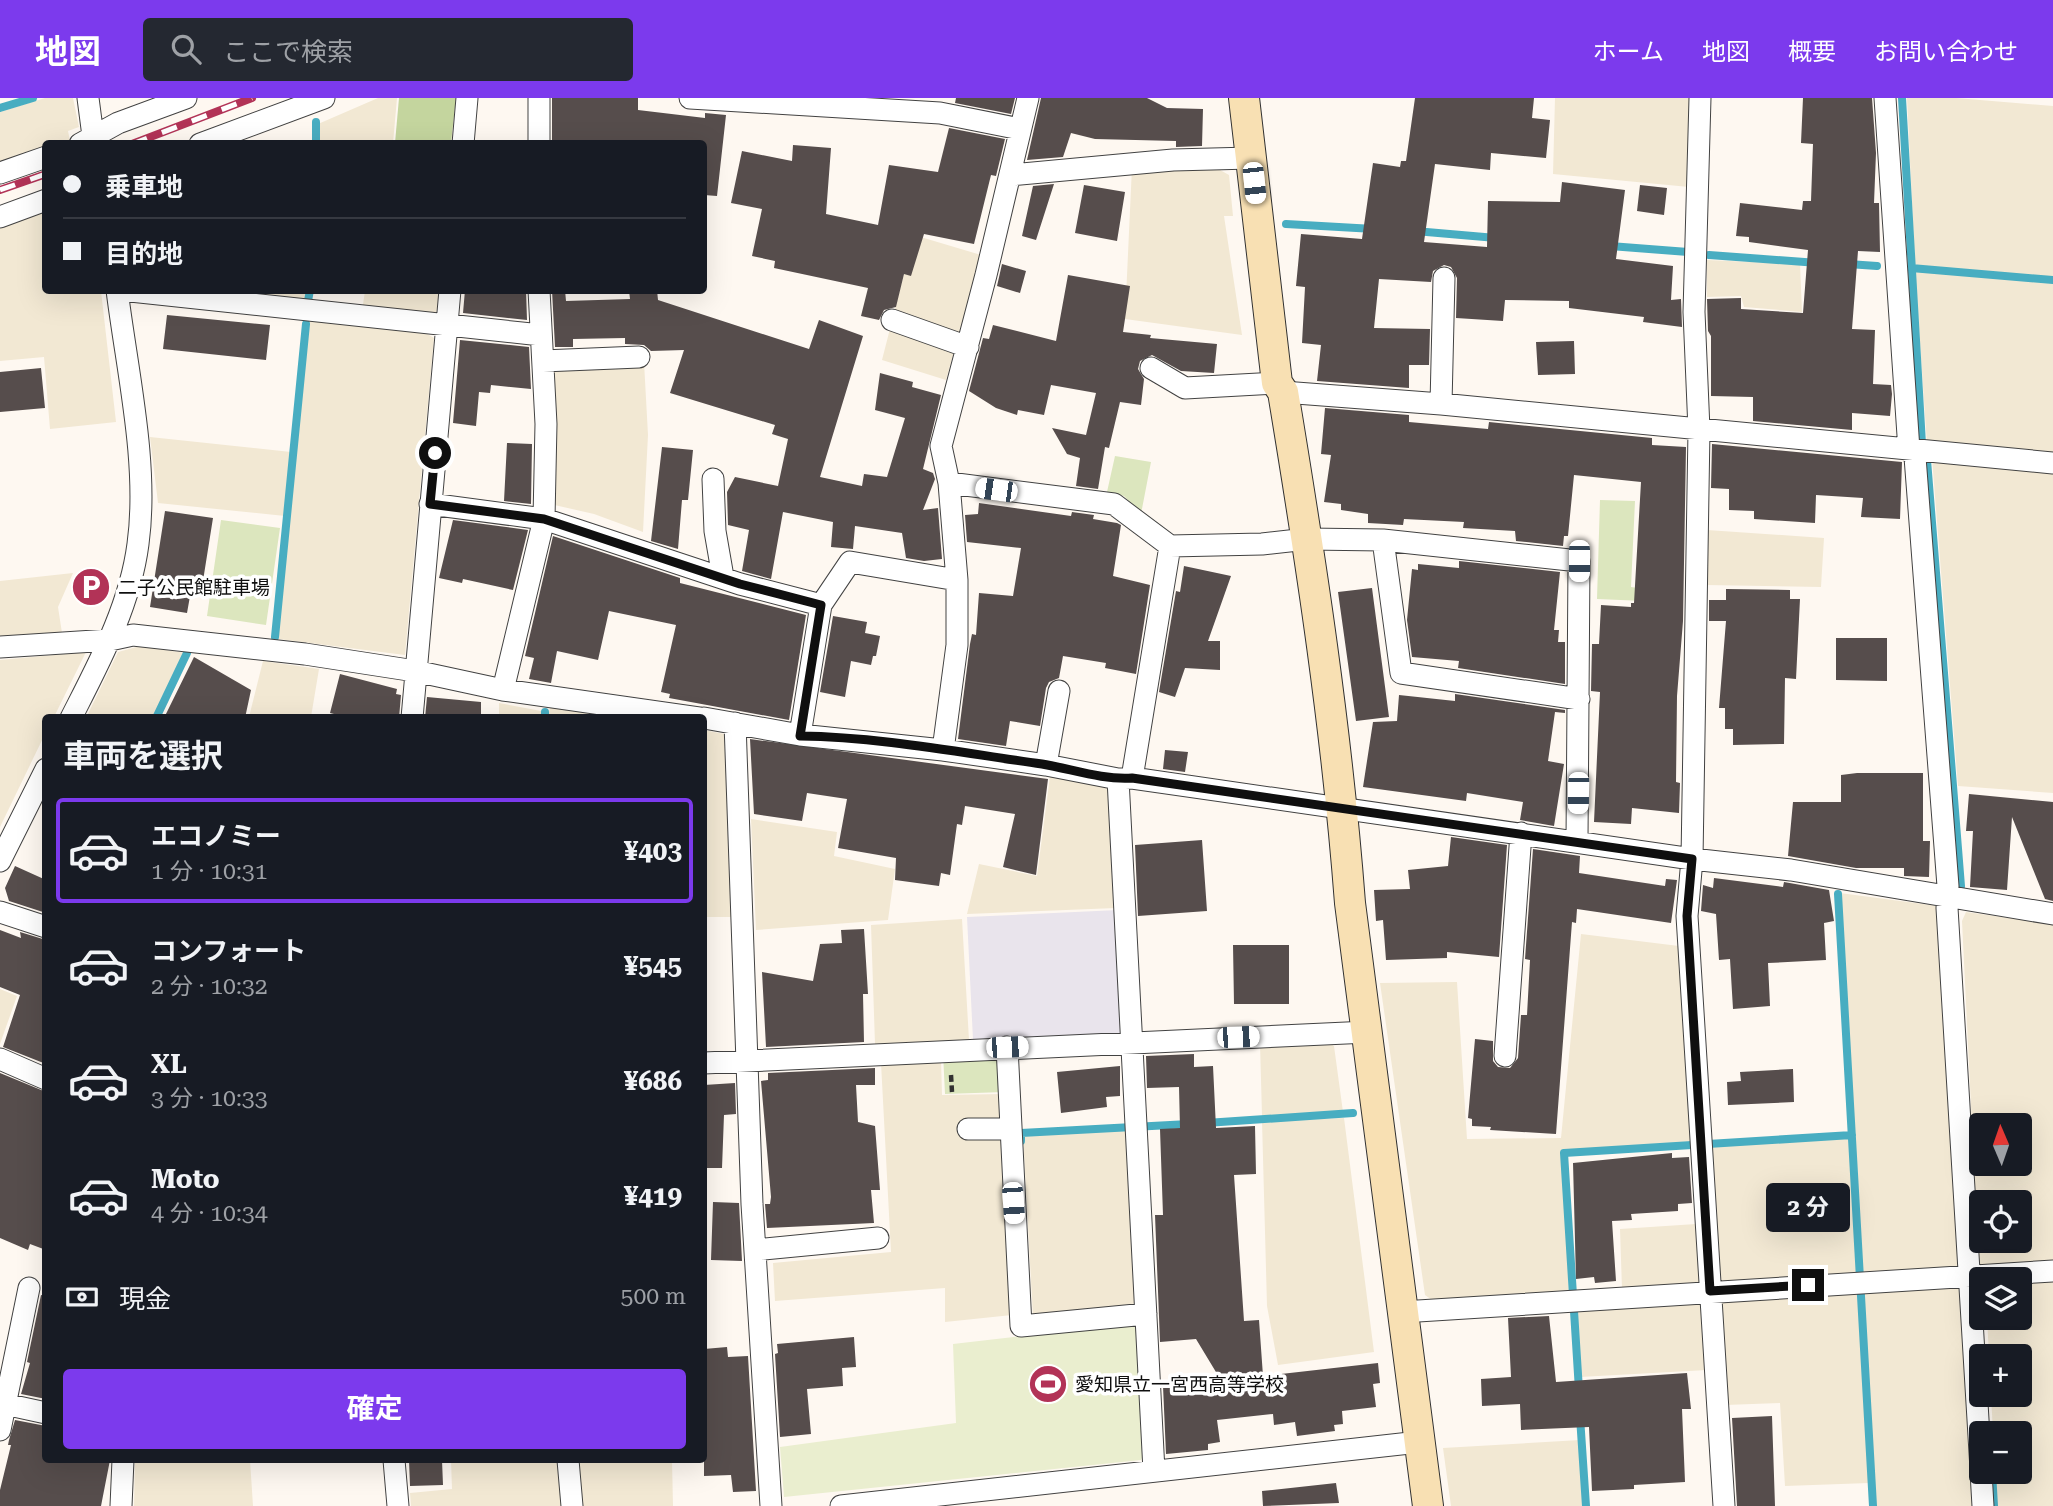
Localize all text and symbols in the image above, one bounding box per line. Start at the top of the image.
search box [143,18,633,81]
icon: search [167,30,205,68]
text: 地図 [35,32,101,71]
text: ここで検索 [223,37,353,67]
text: ホーム [1593,38,1664,66]
text: 地図 [1702,38,1750,66]
text: 概要 [1788,38,1836,66]
text: お問い合わせ [1874,38,2018,66]
car [1242,161,1267,205]
text: 乗車地 [105,172,183,202]
text: 目的地 [105,239,183,269]
route start [419,437,451,469]
car [974,477,1019,503]
car [1569,540,1590,582]
parking icon: 二子公民館駐車場 [70,566,112,608]
place label: 二子公民館駐車場 [118,576,270,599]
text: 車両を選択 [63,737,223,775]
car [1568,772,1589,814]
icon: car [67,819,130,882]
text: エコノミー [151,821,281,851]
text: ¥403 [624,836,682,866]
text: 1 分 · 10:31 [151,858,268,885]
icon: car [67,934,130,997]
text: コンフォート [151,936,306,966]
text: ¥545 [624,951,682,981]
text: 2 分 · 10:32 [151,973,268,1000]
car [1217,1026,1260,1048]
car [986,1036,1029,1058]
icon: car [67,1049,130,1112]
text: XL [151,1049,187,1079]
text: ¥686 [624,1066,682,1096]
text: 3 分 · 10:33 [151,1085,268,1112]
north arrow [1969,1113,2032,1176]
map controls [1969,1113,2032,1484]
icon: car [67,1164,130,1227]
text: Moto [151,1164,220,1194]
text: ¥419 [624,1181,682,1211]
car [1002,1181,1025,1225]
callout: 2 分 [1766,1184,1850,1232]
button: locate [1969,1190,2032,1253]
text: 2 分 [1787,1194,1829,1221]
text: 4 分 · 10:34 [151,1200,268,1227]
button: layers [1969,1267,2032,1330]
route end [1792,1269,1824,1301]
icon: cash [63,1278,101,1316]
text: 500 m [621,1283,686,1310]
text: 現金 [119,1284,171,1314]
button: + [1969,1344,2032,1407]
sports icon: 愛知県立一宮西高等学校 [1027,1363,1069,1405]
button: 確定 [63,1369,686,1449]
place label: 愛知県立一宮西高等学校 [1075,1373,1284,1396]
button: − [1969,1421,2032,1484]

